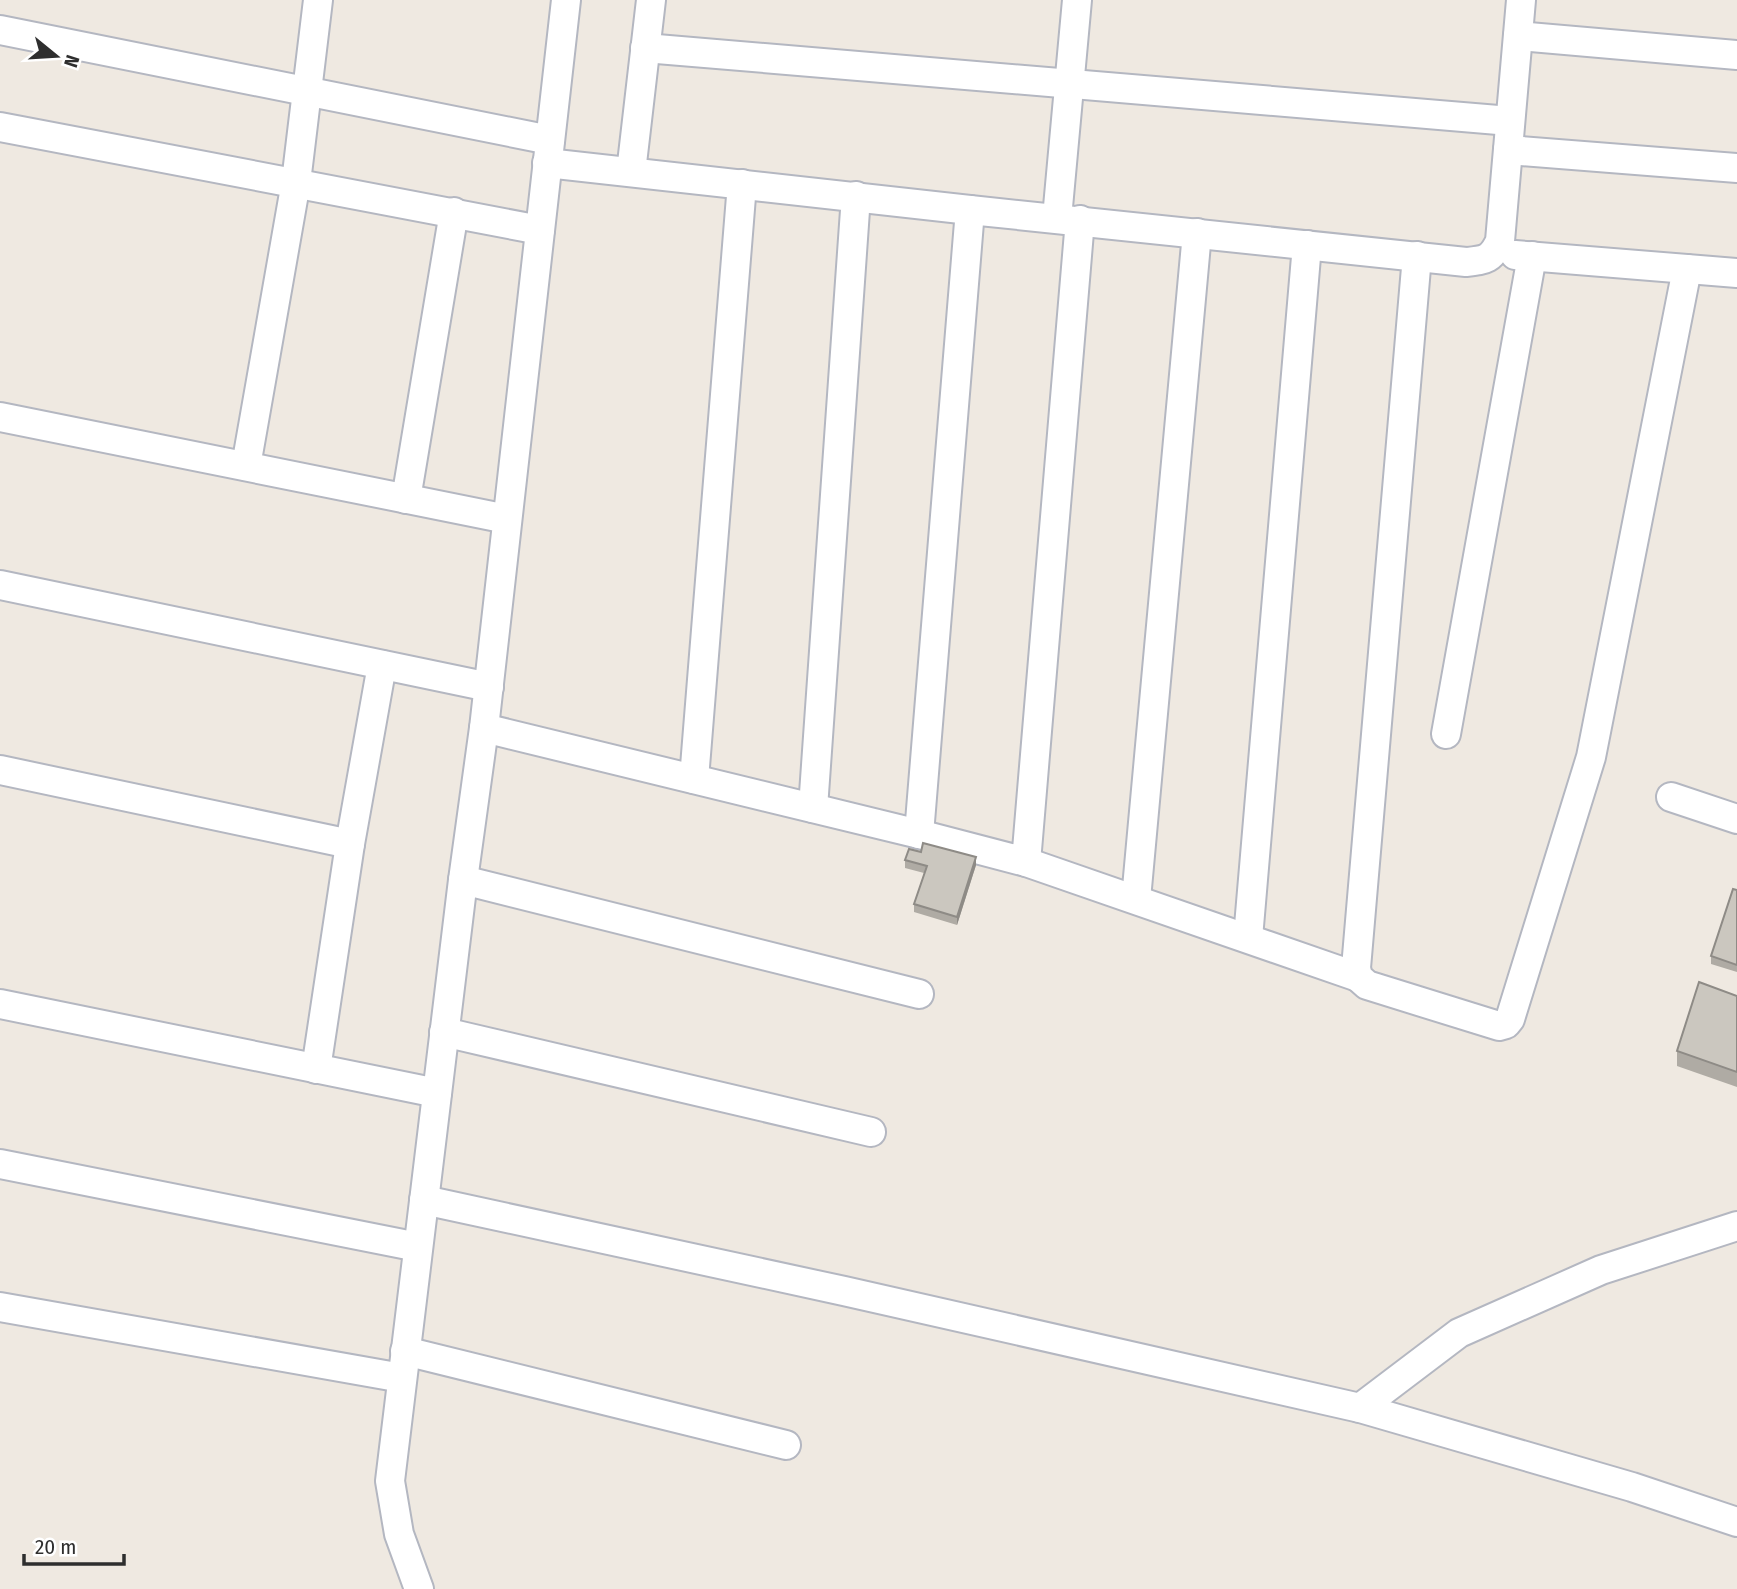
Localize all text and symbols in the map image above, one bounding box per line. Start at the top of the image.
north arrow [21,21,91,91]
text: N [59,52,84,70]
scale bar [24,1522,124,1566]
text: 20 m [35,1534,76,1560]

